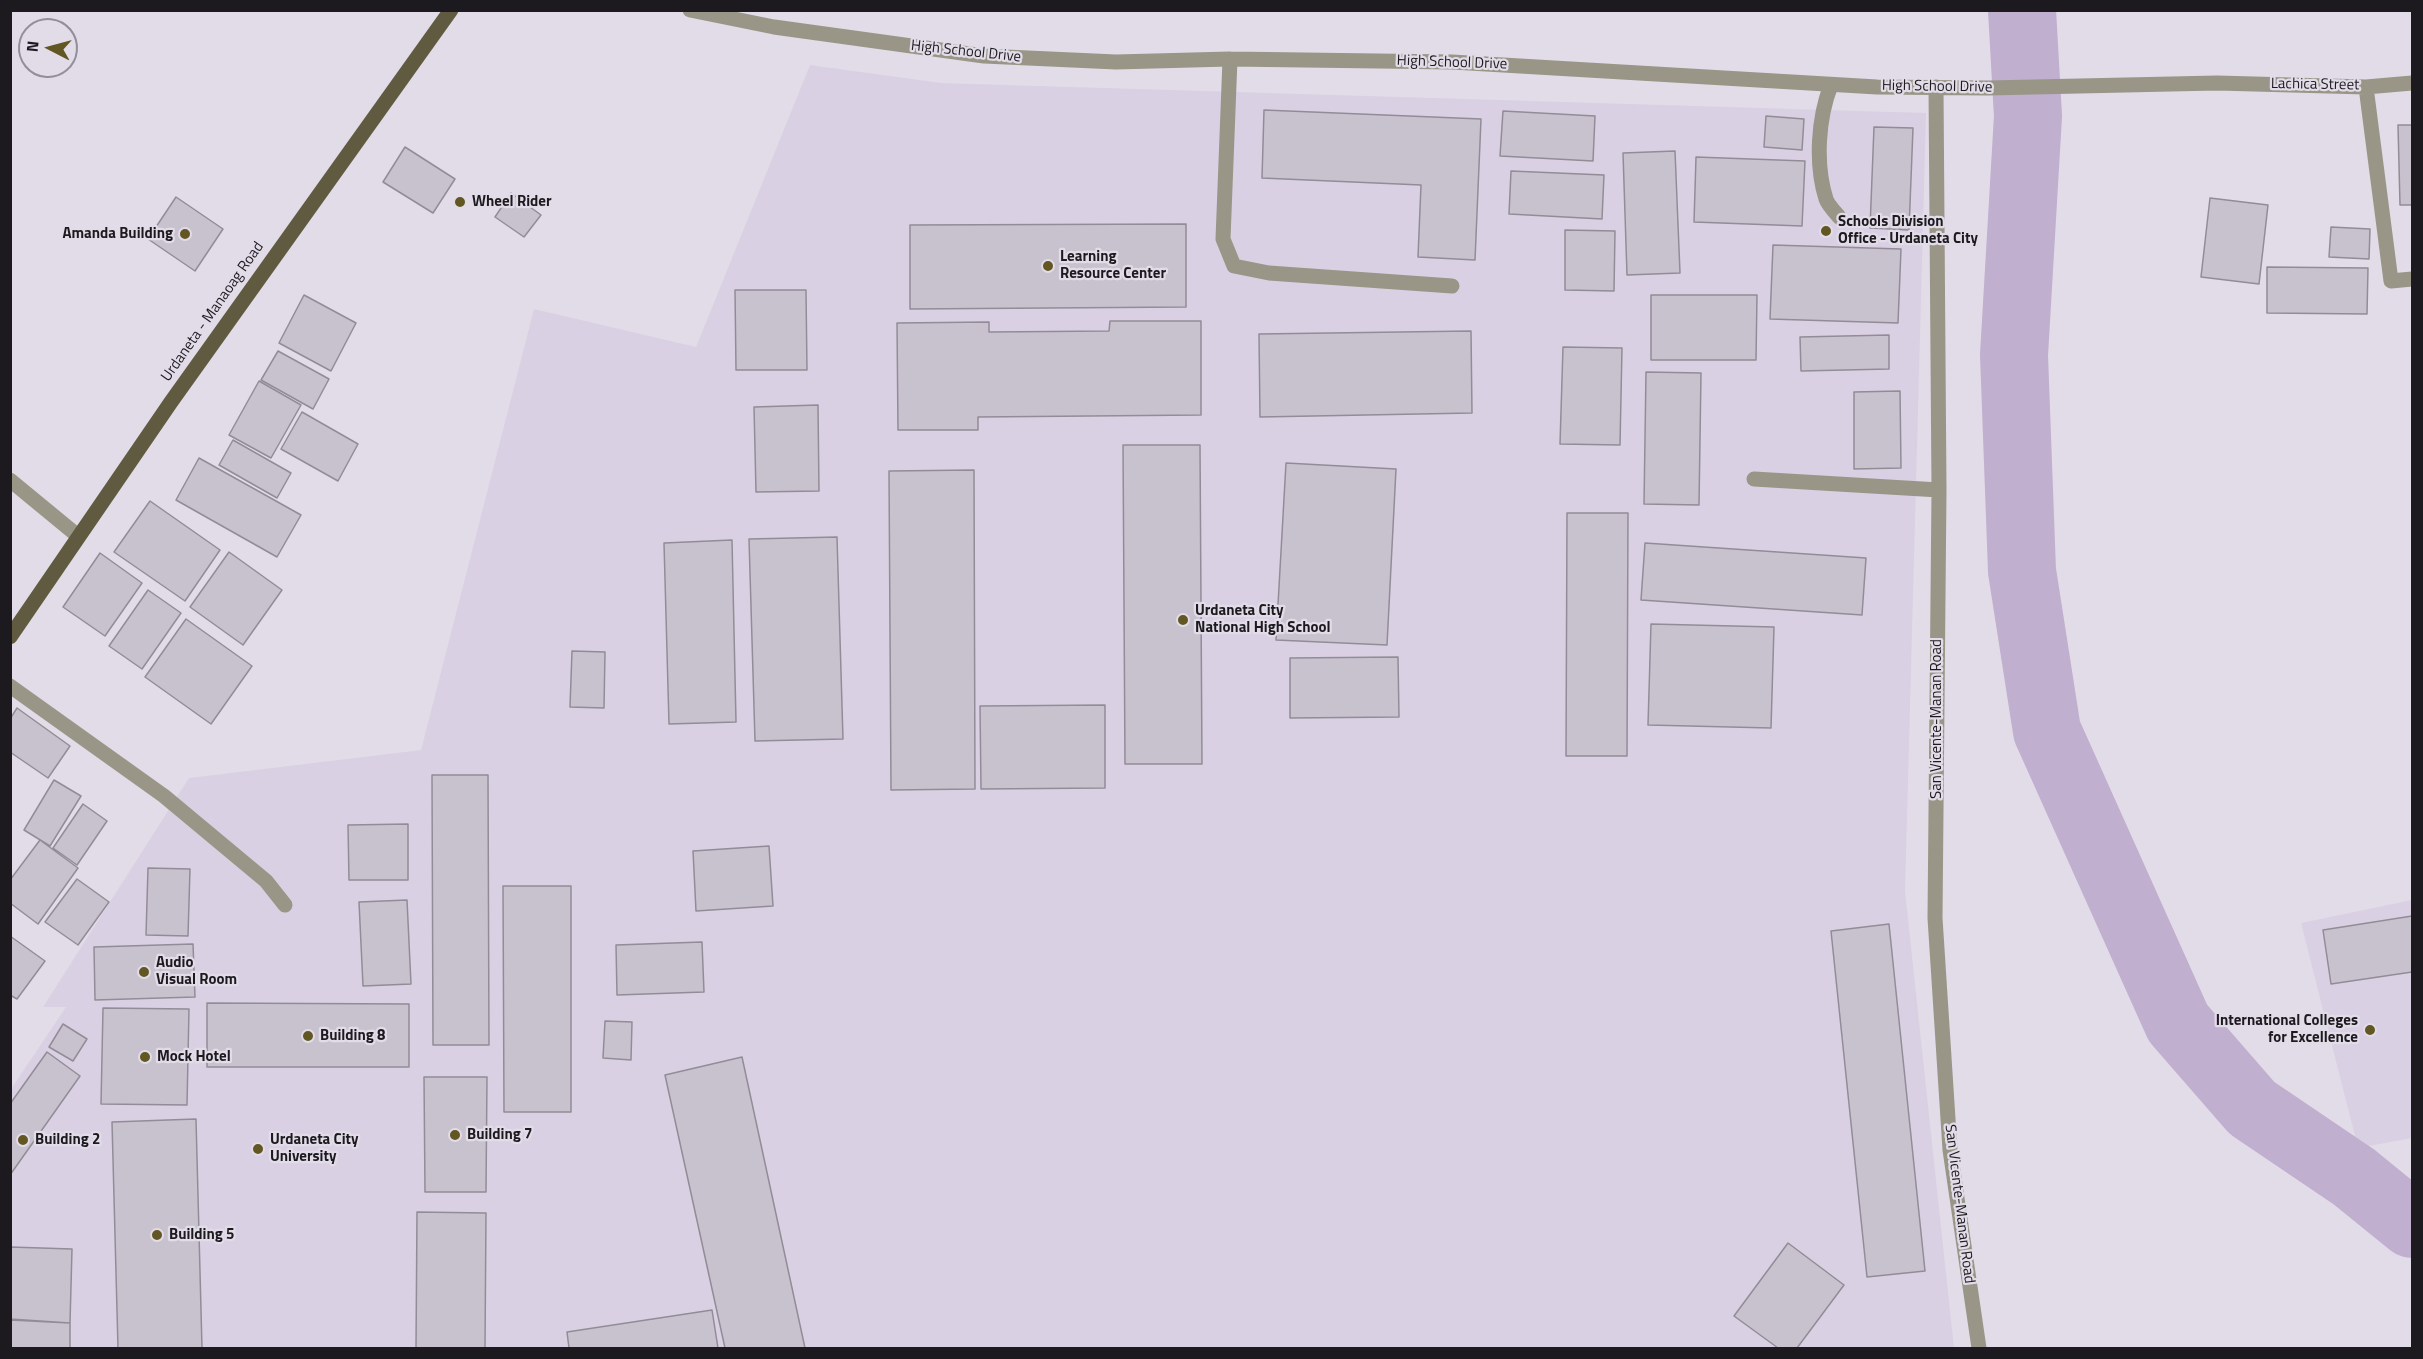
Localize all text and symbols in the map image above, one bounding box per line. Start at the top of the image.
north arrow [18,18,78,78]
street label: High School Drive [910,37,1022,67]
text: N [20,40,45,53]
street label: High School Drive [1396,52,1508,74]
street label: Lachica Street [2271,75,2359,95]
street label: High School Drive [1882,77,1992,97]
place label: Wheel Rider [472,193,552,211]
marker: Wheel Rider [453,195,467,209]
place label: Schools Division Office - Urdaneta City [1838,213,1978,248]
marker: Schools Division Office - Urdaneta City [1819,224,1833,238]
place label: Amanda Building [62,225,173,243]
marker: Amanda Building [178,227,192,241]
street label: Urdaneta - Manaoag Road [158,239,268,385]
place label: Learning Resource Center [1060,248,1166,283]
marker: Learning Resource Center [1041,259,1055,273]
place label: Urdaneta City National High School [1195,602,1330,637]
marker: Urdaneta City National High School [1176,613,1190,627]
street label: San Vicente-Manan Road [1928,639,1946,799]
place label: Audio Visual Room [156,954,237,989]
marker: Audio Visual Room [137,965,151,979]
place label: International Colleges for Excellence [2216,1012,2358,1047]
marker: International Colleges for Excellence [2363,1023,2377,1037]
place label: Building 8 [320,1027,385,1045]
marker: Building 8 [301,1029,315,1043]
place label: Mock Hotel [157,1048,231,1066]
marker: Mock Hotel [138,1050,152,1064]
street label: San Vicente-Manan Road [1940,1124,1978,1284]
place label: Building 7 [467,1126,532,1144]
marker: Building 7 [448,1128,462,1142]
place label: Building 2 [35,1131,100,1149]
place label: Urdaneta City University [270,1131,359,1166]
marker: Building 2 [16,1133,30,1147]
marker: Urdaneta City University [251,1142,265,1156]
place label: Building 5 [169,1226,234,1244]
marker: Building 5 [150,1228,164,1242]

